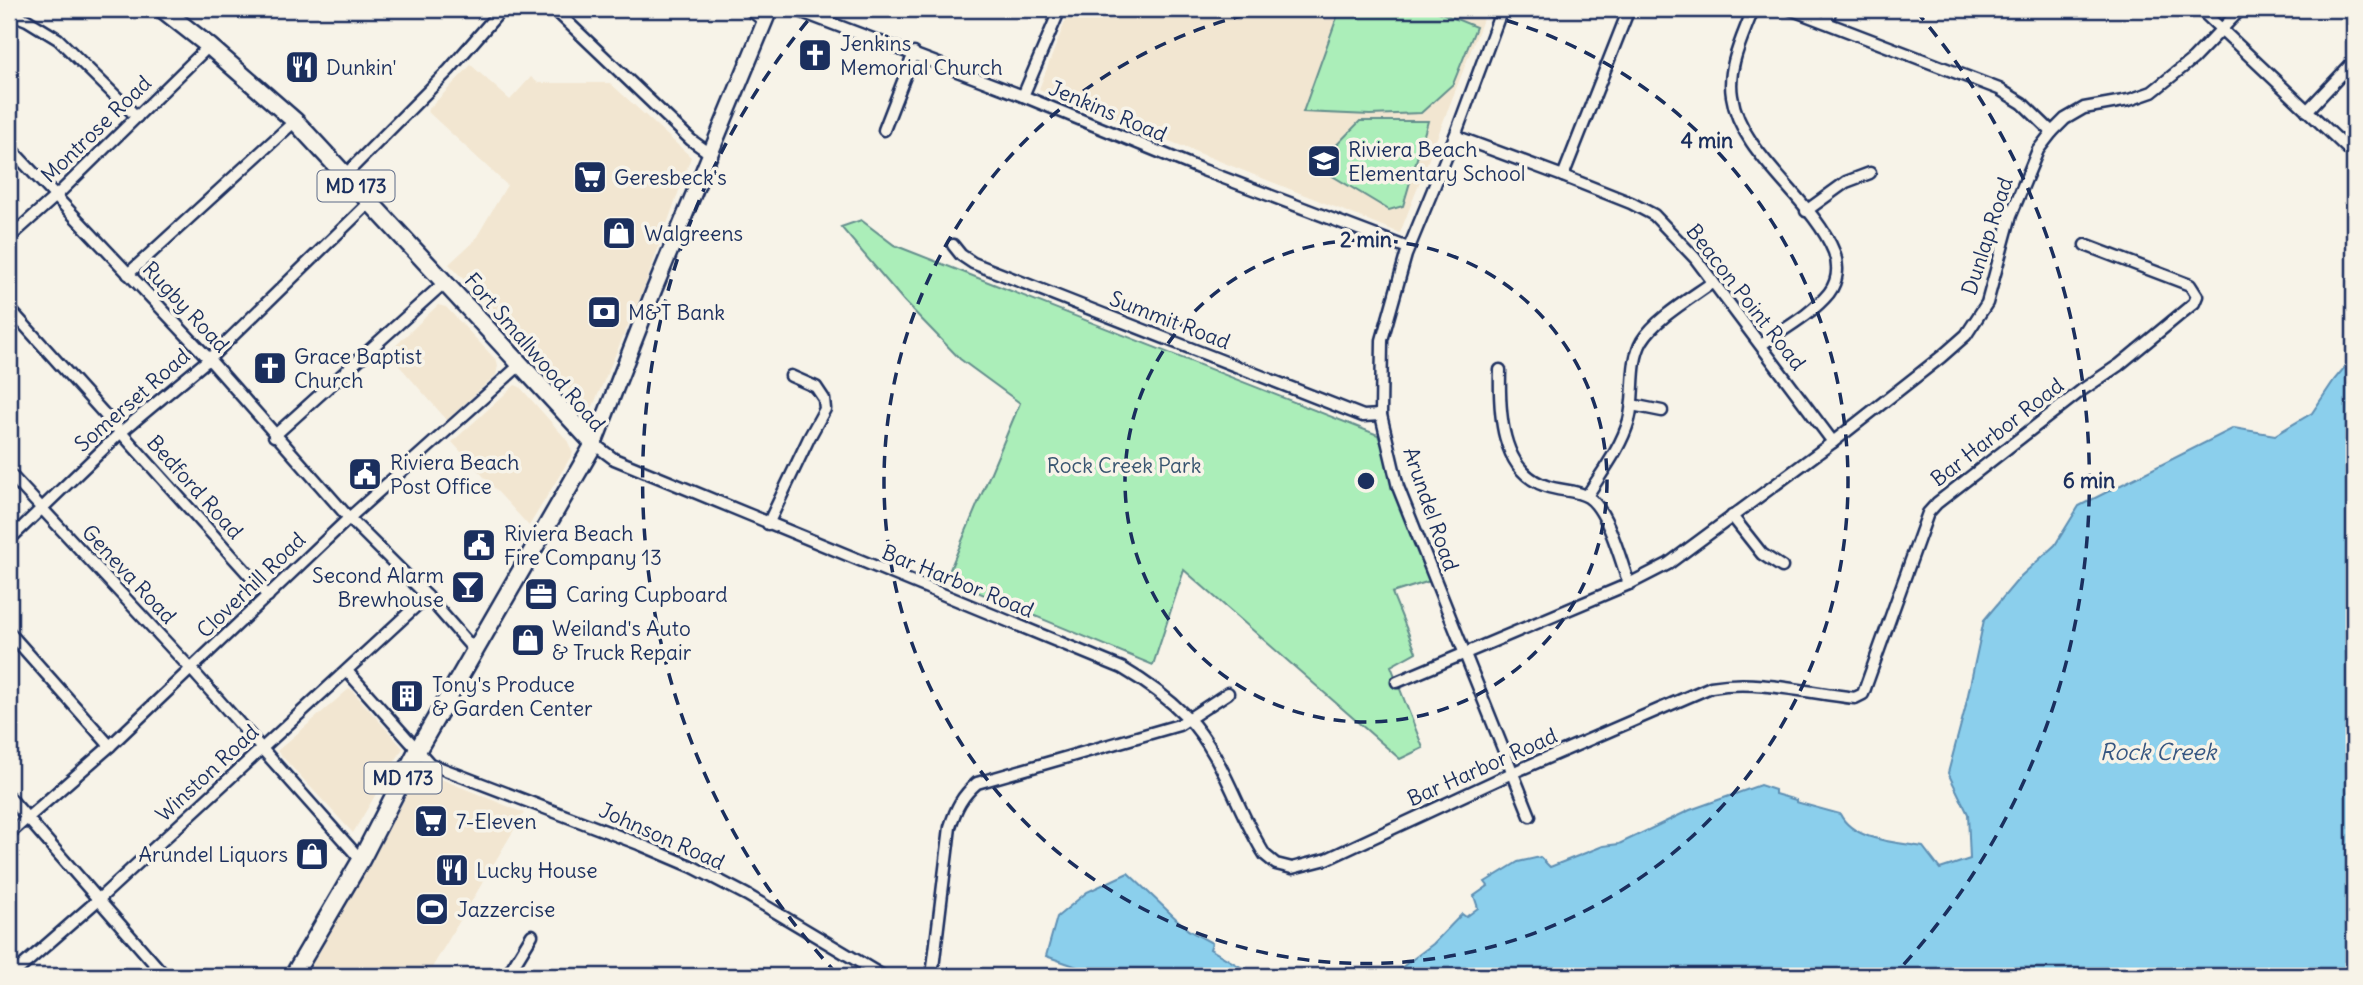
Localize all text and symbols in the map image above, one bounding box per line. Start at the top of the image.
place label: Jenkins Memorial Church [840,30,1003,81]
church icon: Jenkins Memorial Church [796,36,834,74]
restaurant icon: Dunkin' [283,48,321,86]
place label: Dunkin' [326,54,397,81]
street label: Montrose Road [35,70,157,188]
street label: Jenkins Road [1045,74,1171,148]
text: 4 min [1681,127,1733,154]
place label: Riviera Beach Elementary School [1348,136,1525,187]
school or university icon: Riviera Beach Elementary School [1305,142,1343,180]
supermarket icon: Geresbeck's [571,158,609,196]
place label: Geresbeck's [614,164,727,191]
road number: MD 173 [318,170,394,202]
street label: Dunlap Road [1955,174,2019,298]
shop icon: Walgreens [600,214,638,252]
street label: Beacon Point Road [1680,218,1812,376]
place label: Walgreens [644,220,743,247]
text: 2 min [1340,226,1392,253]
street label: Rugby Road [137,256,235,358]
street label: Fort Smallwood Road [459,267,611,437]
street label: Summit Road [1106,285,1234,355]
bank icon: M&T Bank [585,293,623,331]
place label: M&T Bank [628,299,725,326]
street label: Somerset Road [69,343,195,457]
place label: Grace Baptist Church [294,343,422,394]
church icon: Grace Baptist Church [251,349,289,387]
street label: Bar Harbor Road [1925,372,2069,492]
street label: Bedford Road [141,429,249,545]
street label: Arundel Road [1397,444,1465,574]
place label: Riviera Beach Post Office [390,449,519,500]
park label: Rock Creek Park [1047,452,1201,479]
public building icon: Riviera Beach Post Office [346,455,384,493]
text: 6 min [2063,467,2115,494]
centre of rings [1354,469,1378,493]
street label: Geneva Road [76,519,182,629]
place label: Riviera Beach Fire Company 13 [504,520,662,571]
street label: Cloverhill Road [191,526,311,644]
public building icon: Riviera Beach Fire Company 13 [460,526,498,564]
street label: Bar Harbor Road [878,538,1038,624]
place label: Second Alarm Brewhouse [312,562,444,613]
bar icon: Second Alarm Brewhouse [449,568,487,606]
office icon: Caring Cupboard [522,575,560,613]
place label: Caring Cupboard [566,581,728,608]
place label: Weiland's Auto & Truck Repair [552,615,692,666]
shop icon: Weiland's Auto & Truck Repair [509,621,547,659]
place label: Tony's Produce & Garden Center [432,671,593,722]
building icon: Tony's Produce & Garden Center [388,677,426,715]
street label: Winston Road [150,719,264,827]
street label: Bar Harbor Road [1403,722,1561,812]
water label: Rock Creek [2100,737,2218,766]
road number: MD 173 [364,762,442,793]
street label: Johnson Road [595,796,729,876]
supermarket icon: 7-Eleven [412,802,450,840]
place label: 7-Eleven [456,808,537,835]
shop icon: Arundel Liquors [293,835,331,873]
place label: Arundel Liquors [138,841,288,868]
restaurant icon: Lucky House [433,851,471,889]
place label: Lucky House [476,857,598,884]
sports icon: Jazzercise [413,890,451,928]
place label: Jazzercise [457,896,555,923]

